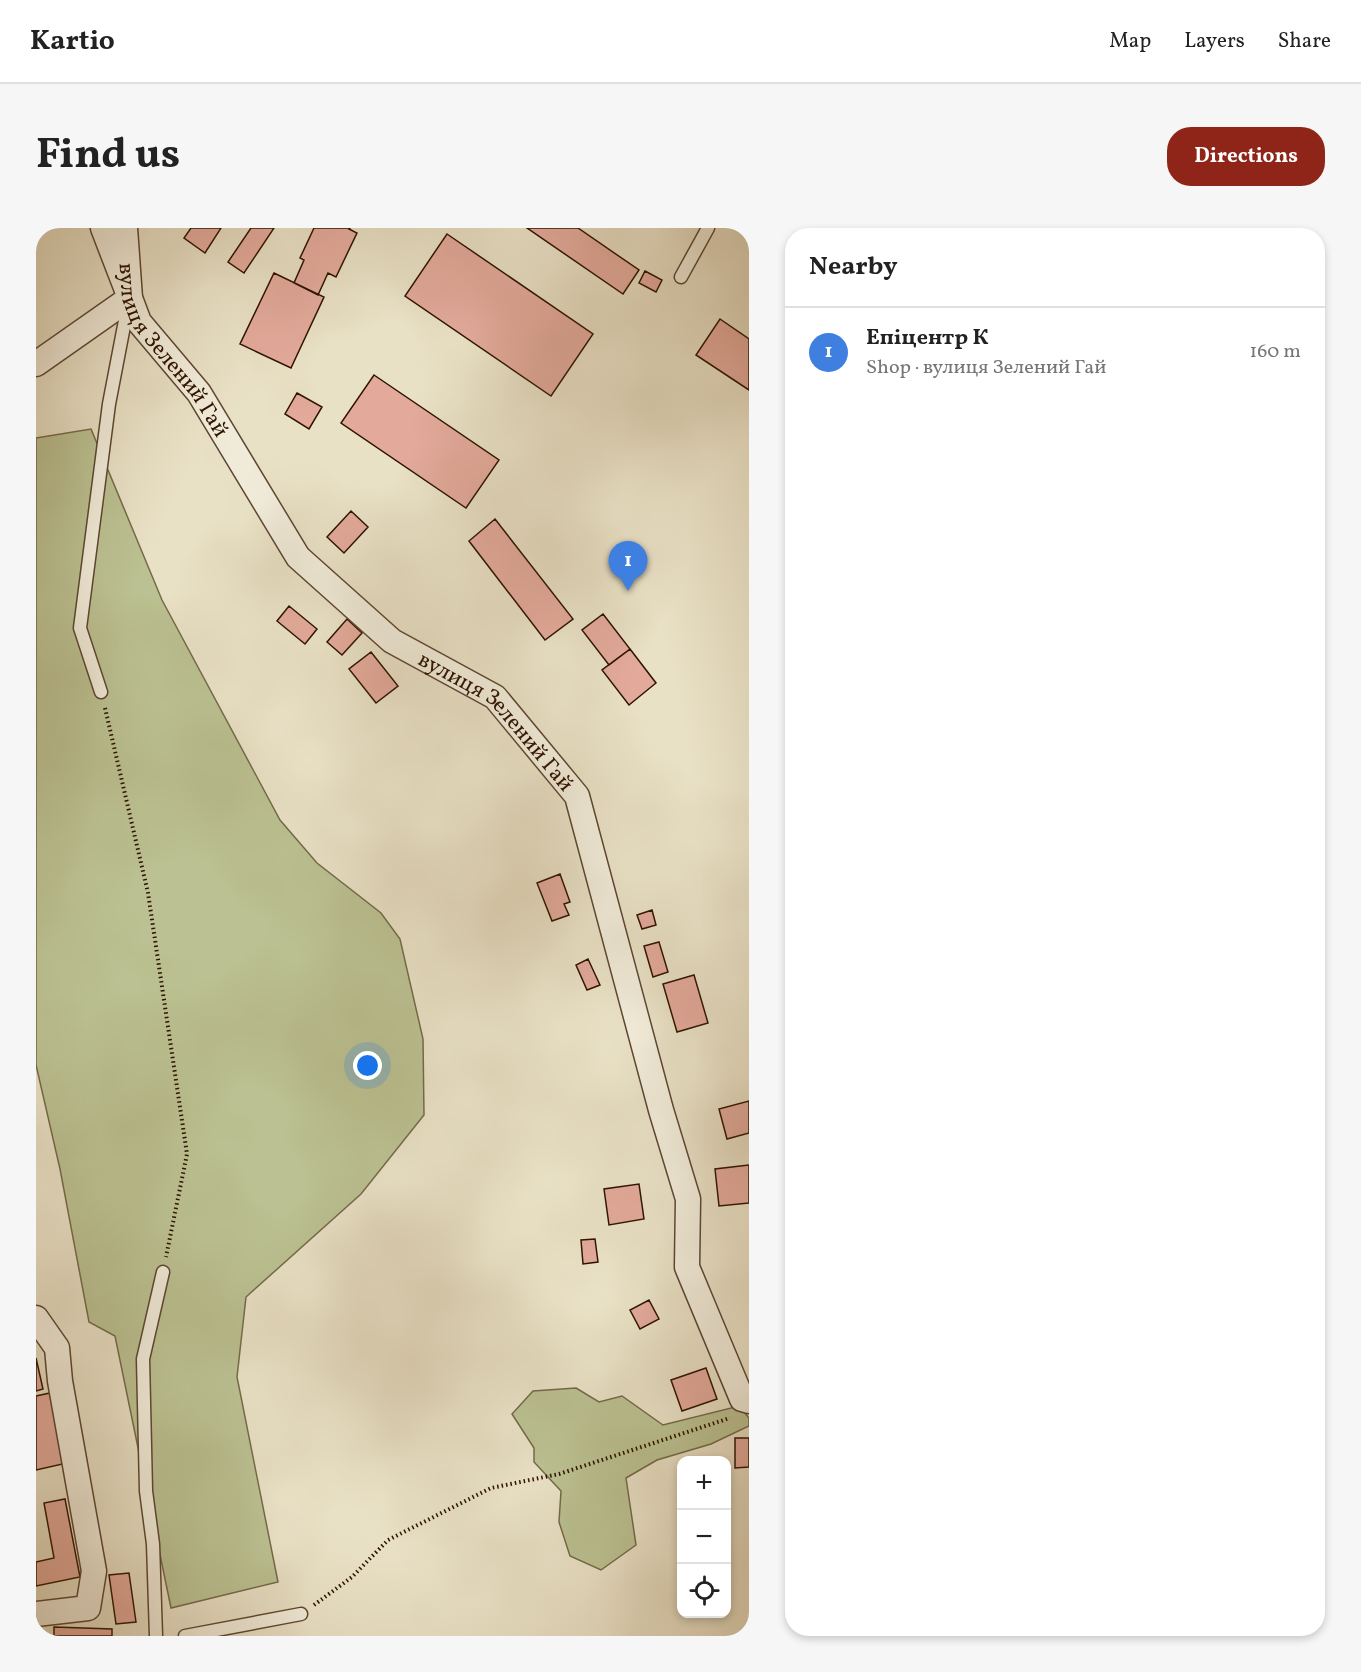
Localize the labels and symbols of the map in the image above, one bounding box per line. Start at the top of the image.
street label: вулиця Зелений Гай [110,262,235,444]
pin: 1 [608,542,648,591]
street label: вулиця Зелений Гай [412,645,580,799]
your location [353,1051,382,1080]

